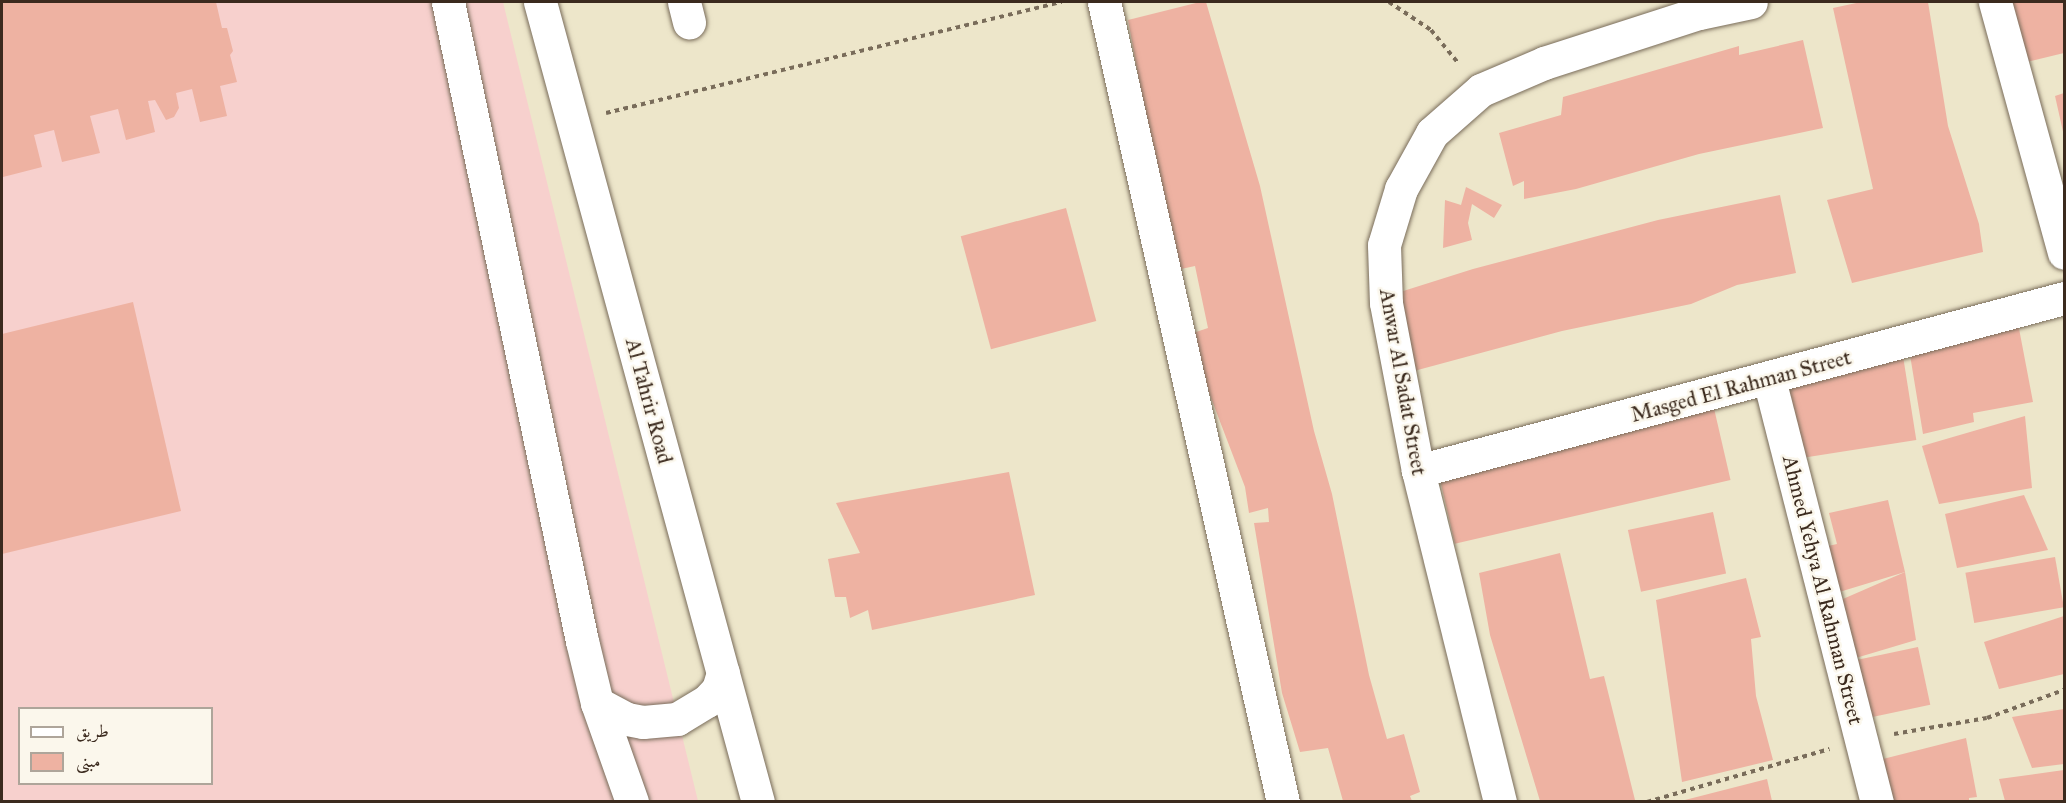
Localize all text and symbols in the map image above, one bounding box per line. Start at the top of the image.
street label: Anwar Al Sadat Street [1374,287,1432,477]
street label: Al Tahrir Road [620,336,678,466]
street label: Masged El Rahman Street [1628,344,1854,428]
street label: Ahmed Yehya Al Rahman Street [1777,453,1869,727]
legend [18,707,213,785]
text: طريق [76,720,109,742]
text: مبنى [76,750,101,772]

